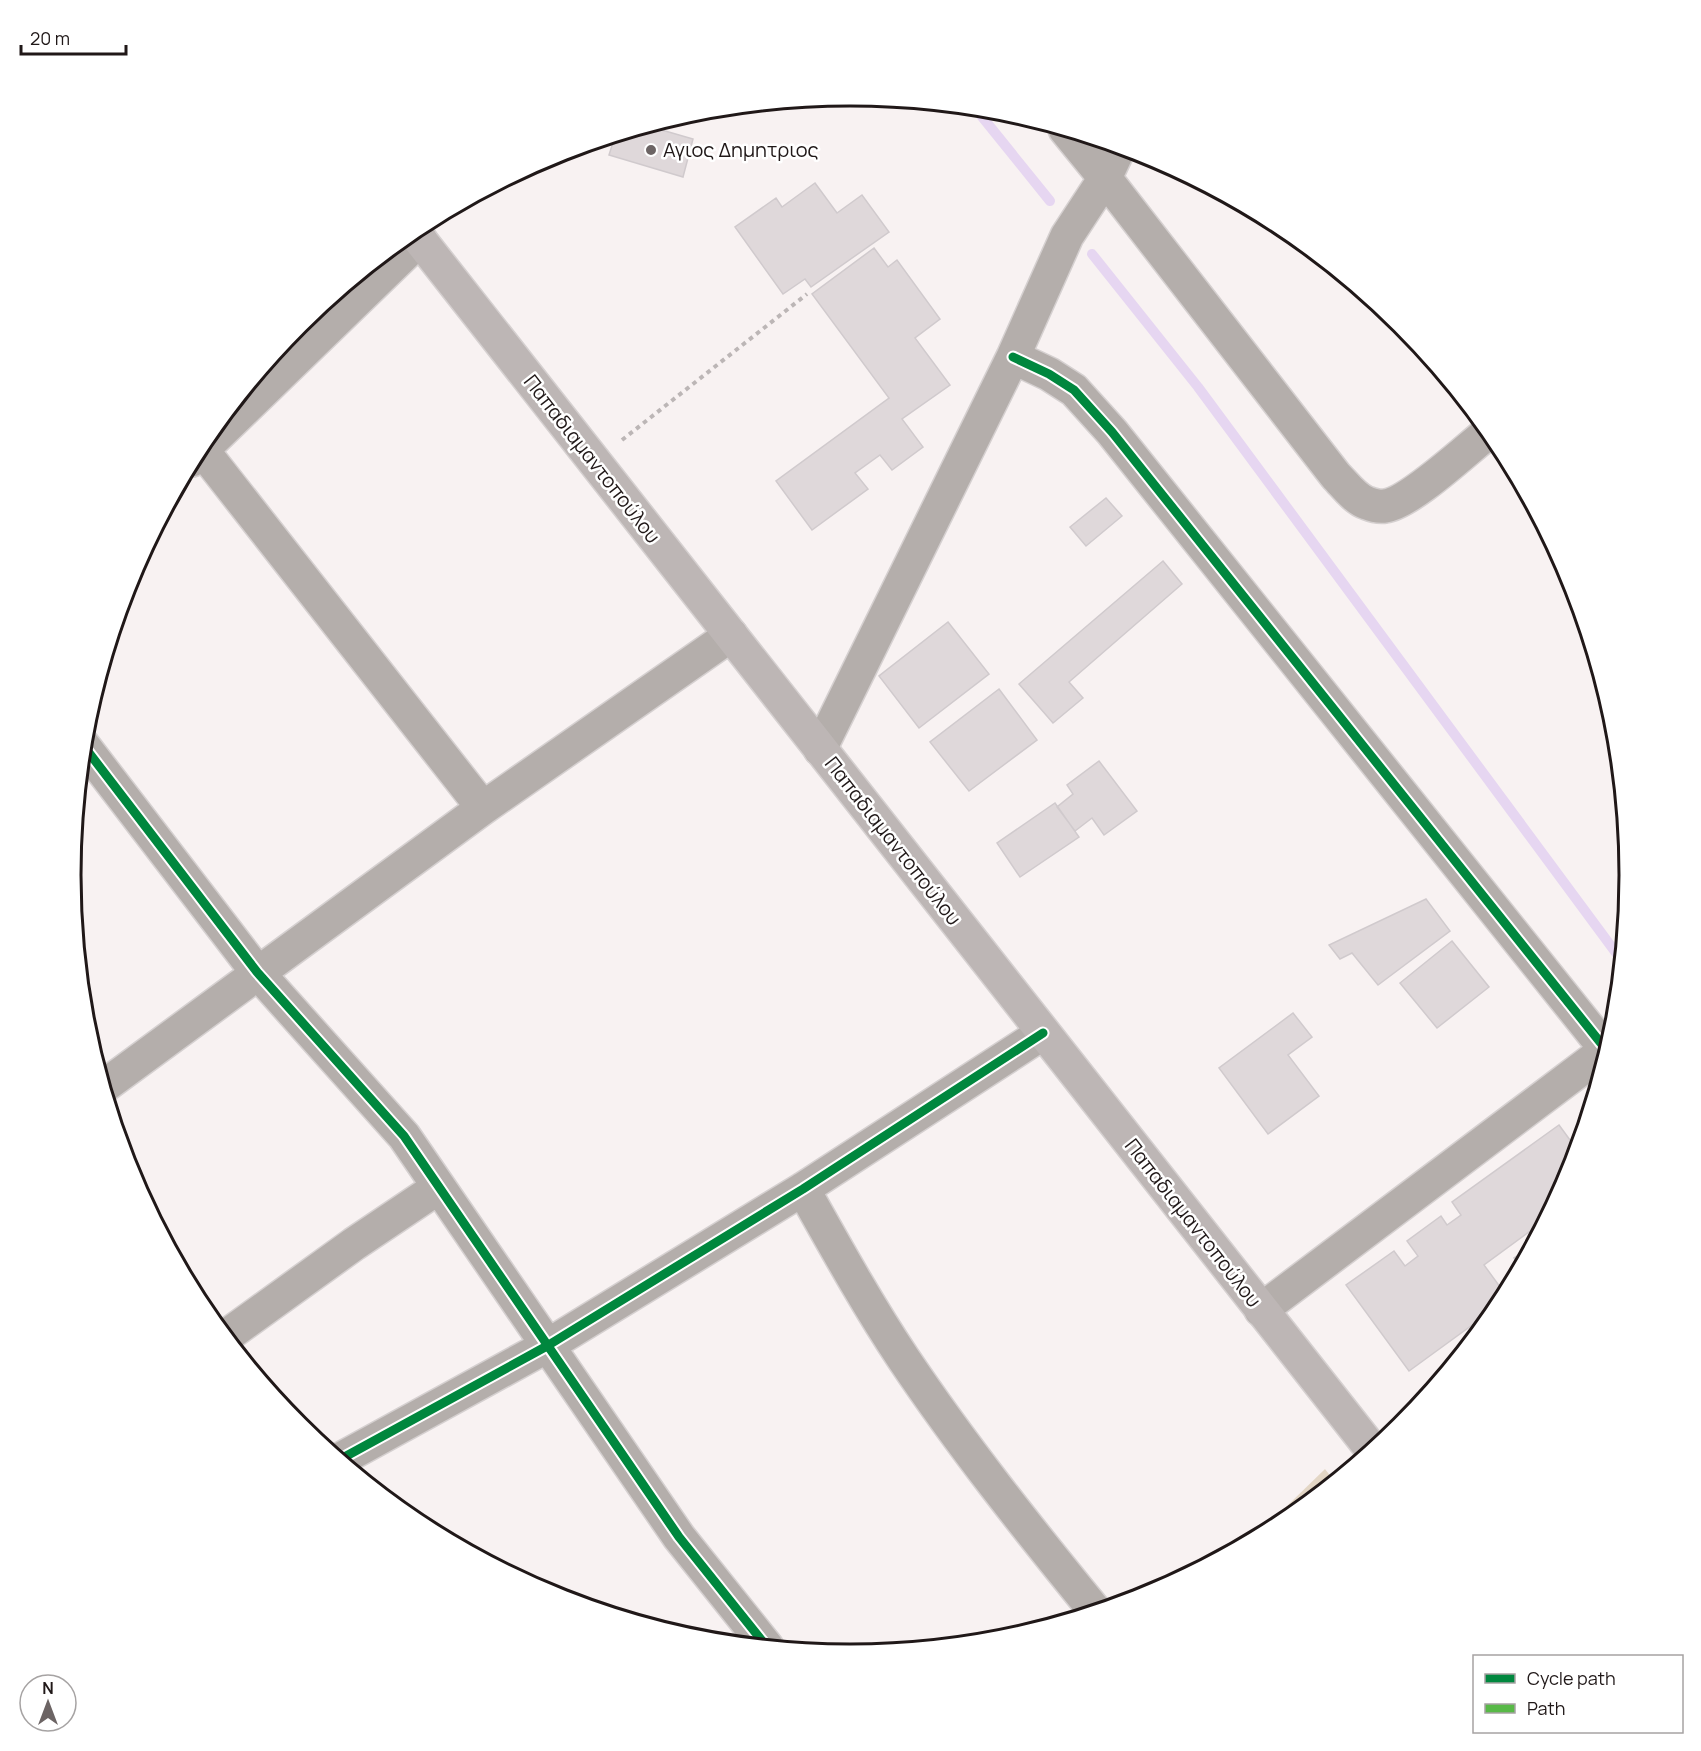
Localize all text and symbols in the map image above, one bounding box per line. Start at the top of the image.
scale bar [21,18,126,56]
text: 20 m [30,26,70,50]
place label: Αγιος Δημητριος [663,136,819,163]
marker: Αγιος Δημητριος [644,143,658,157]
street label: Παπαδιαμαντοπούλου [518,369,667,549]
street label: Παπαδιαμαντοπούλου [819,751,968,931]
street label: Παπαδιαμαντοπούλου [1119,1133,1268,1313]
legend [1473,1655,1683,1733]
text: Cycle path [1527,1666,1616,1690]
north arrow [18,1673,78,1733]
text: N [42,1677,54,1699]
text: Path [1527,1696,1565,1720]

